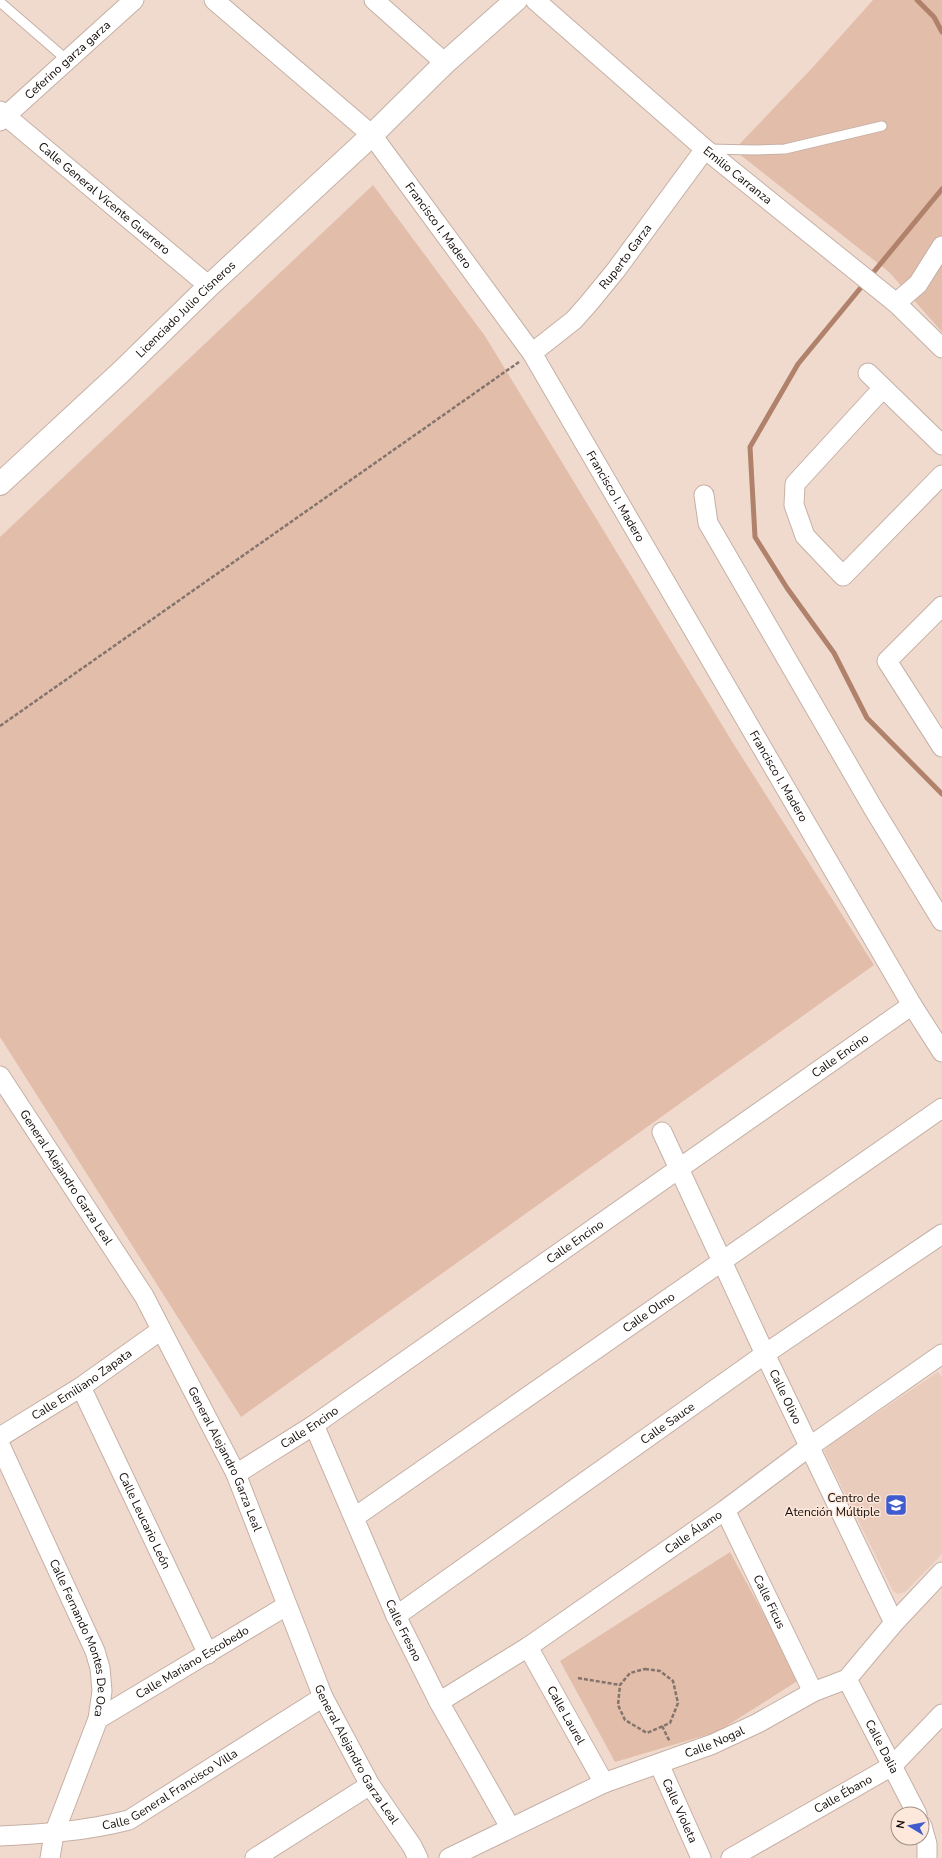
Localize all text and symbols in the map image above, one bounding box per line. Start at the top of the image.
street label: Ceferino garza garza [21,17,114,103]
street label: Calle General Vicente Guerrero [35,138,174,258]
street label: Emilio Carranza [700,143,775,208]
street label: Francisco I. Madero [401,179,476,272]
street label: Ruperto Garza [595,221,655,293]
street label: Licenciado Julio Cisneros [132,257,239,361]
street label: Francisco I. Madero [583,448,649,545]
street label: Francisco I. Madero [746,728,812,825]
street label: Calle Encino [808,1030,872,1081]
street label: General Alejandro Garza Leal [16,1107,117,1248]
street label: Calle Encino [543,1216,607,1267]
street label: Calle Olmo [619,1288,678,1336]
street label: Calle Emiliano Zapata [28,1345,135,1424]
street label: Calle Olivo [765,1366,806,1427]
street label: General Alejandro Garza Leal [184,1384,266,1534]
street label: Calle Sauce [637,1398,698,1448]
street label: Calle Encino [277,1402,342,1452]
street label: Calle Leucario León [115,1470,174,1572]
place label: Centro de Atención Múltiple [785,1490,880,1520]
school or university icon: Centro de Atención Múltiple [883,1492,909,1518]
street label: Calle Álamo [661,1506,725,1558]
street label: Calle Fernando Montes De Oca [46,1556,110,1718]
street label: Calle Ficus [750,1572,789,1632]
street label: Calle Fresno [382,1597,426,1664]
street label: Calle Mariano Escobedo [133,1622,252,1703]
street label: General Alejandro Garza Leal [311,1682,403,1828]
street label: Calle Laurel [543,1683,589,1748]
street label: Calle Dalia [861,1717,903,1776]
street label: Calle Nogal [682,1722,747,1762]
street label: Calle General Francisco Villa [101,1745,240,1834]
street label: Calle Ébano [811,1771,875,1817]
street label: Calle Violeta [658,1776,701,1845]
north arrow [890,1806,930,1846]
text: N [893,1819,909,1830]

